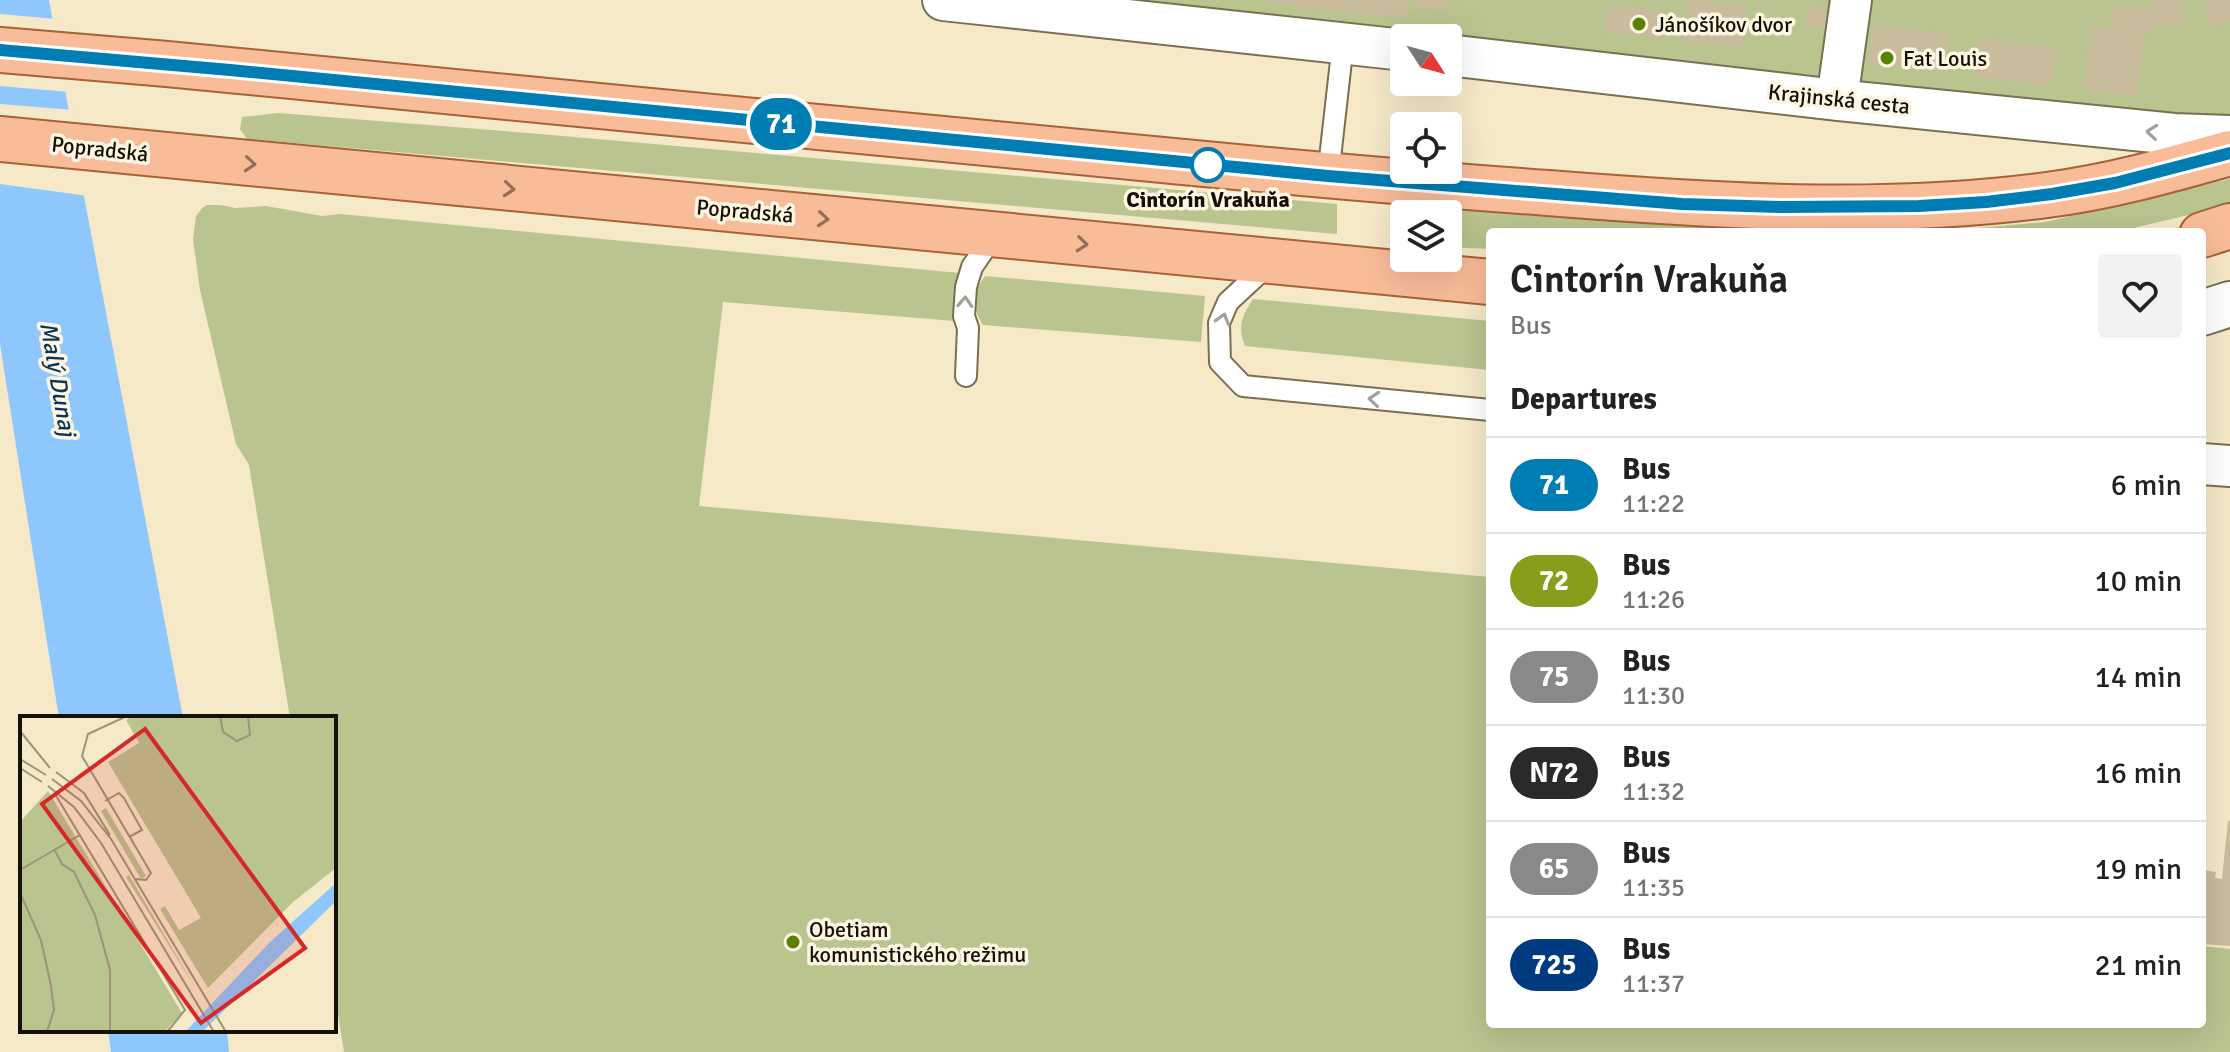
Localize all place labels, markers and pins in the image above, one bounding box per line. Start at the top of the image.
place label: Jánošíkov dvor [1655,11,1792,38]
marker: Jánošíkov dvor [1630,15,1648,33]
place label: Fat Louis [1903,45,1987,72]
marker: Fat Louis [1878,49,1896,67]
marker: Cintorín Vrakuňa [1191,148,1225,182]
place label: Cintorín Vrakuňa [1126,186,1290,213]
place label: Obetiam komunistického režimu [809,916,1026,968]
marker: Obetiam komunistického režimu [784,933,802,951]

